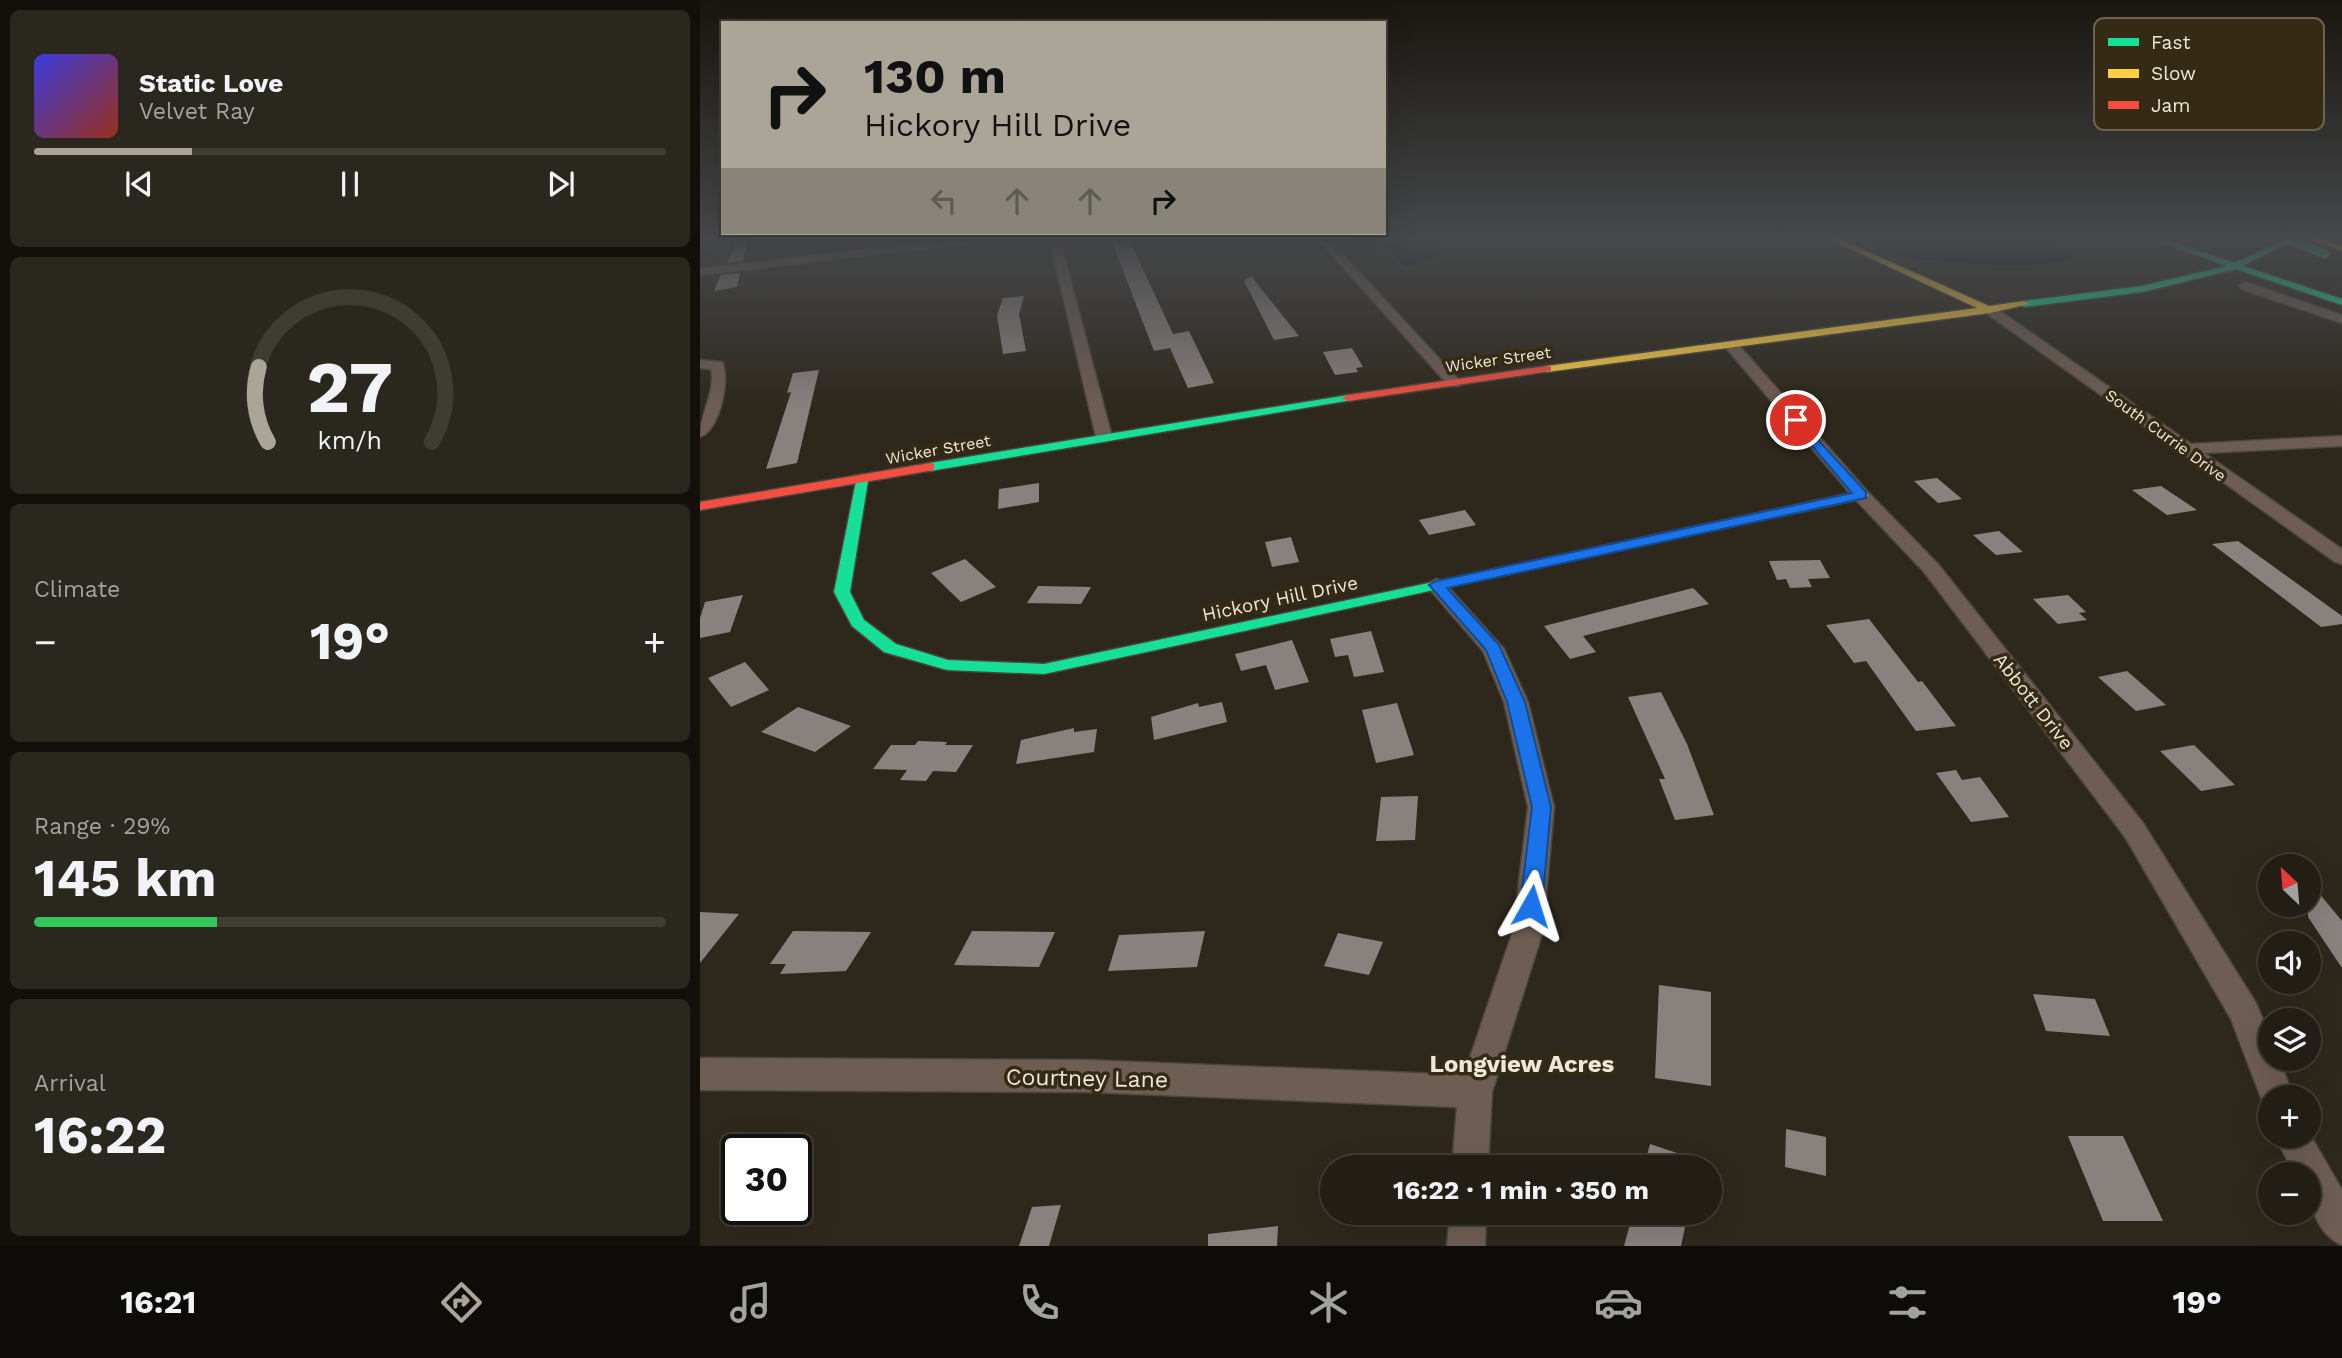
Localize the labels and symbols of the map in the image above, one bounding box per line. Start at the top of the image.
legend [2094,18,2324,130]
text: Fast [2151,31,2190,54]
text: Slow [2151,62,2196,85]
text: Jam [2151,94,2190,117]
street label: Wicker Street [1444,343,1552,376]
street label: South Currie Drive [2102,385,2230,486]
pin [1766,390,1826,450]
street label: Wicker Street [884,431,992,468]
street label: Hickory Hill Drive [1200,571,1360,626]
street label: Abbott Drive [1989,649,2078,754]
north arrow [2258,854,2320,917]
position arrow [1494,869,1568,943]
district label: Longview Acres [1430,1050,1615,1078]
street label: Courtney Lane [1006,1064,1168,1093]
speed limit sign: 30 [721,1134,812,1225]

